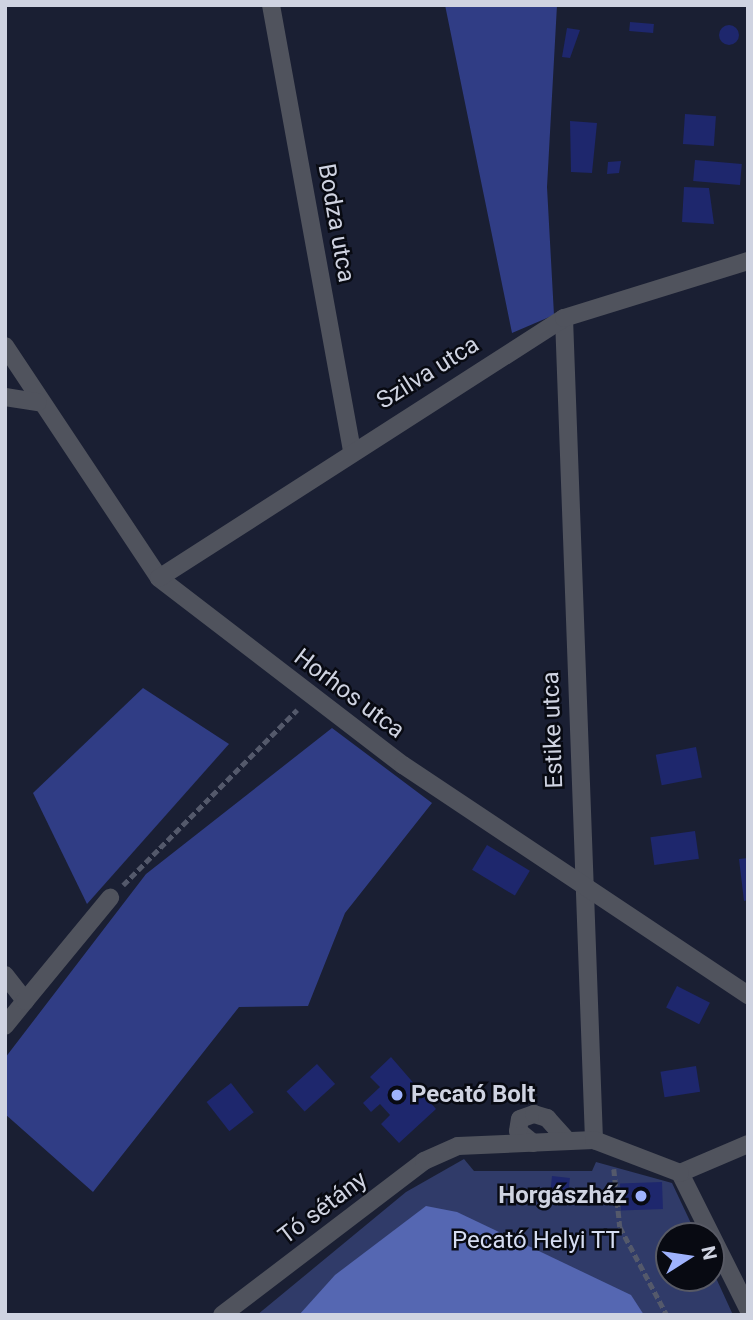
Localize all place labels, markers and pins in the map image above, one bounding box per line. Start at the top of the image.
place label: Pecató Bolt [411,1081,535,1109]
marker: Pecató Bolt [389,1087,405,1103]
place label: Horgászház [498,1182,627,1210]
marker: Horgászház [633,1188,649,1204]

